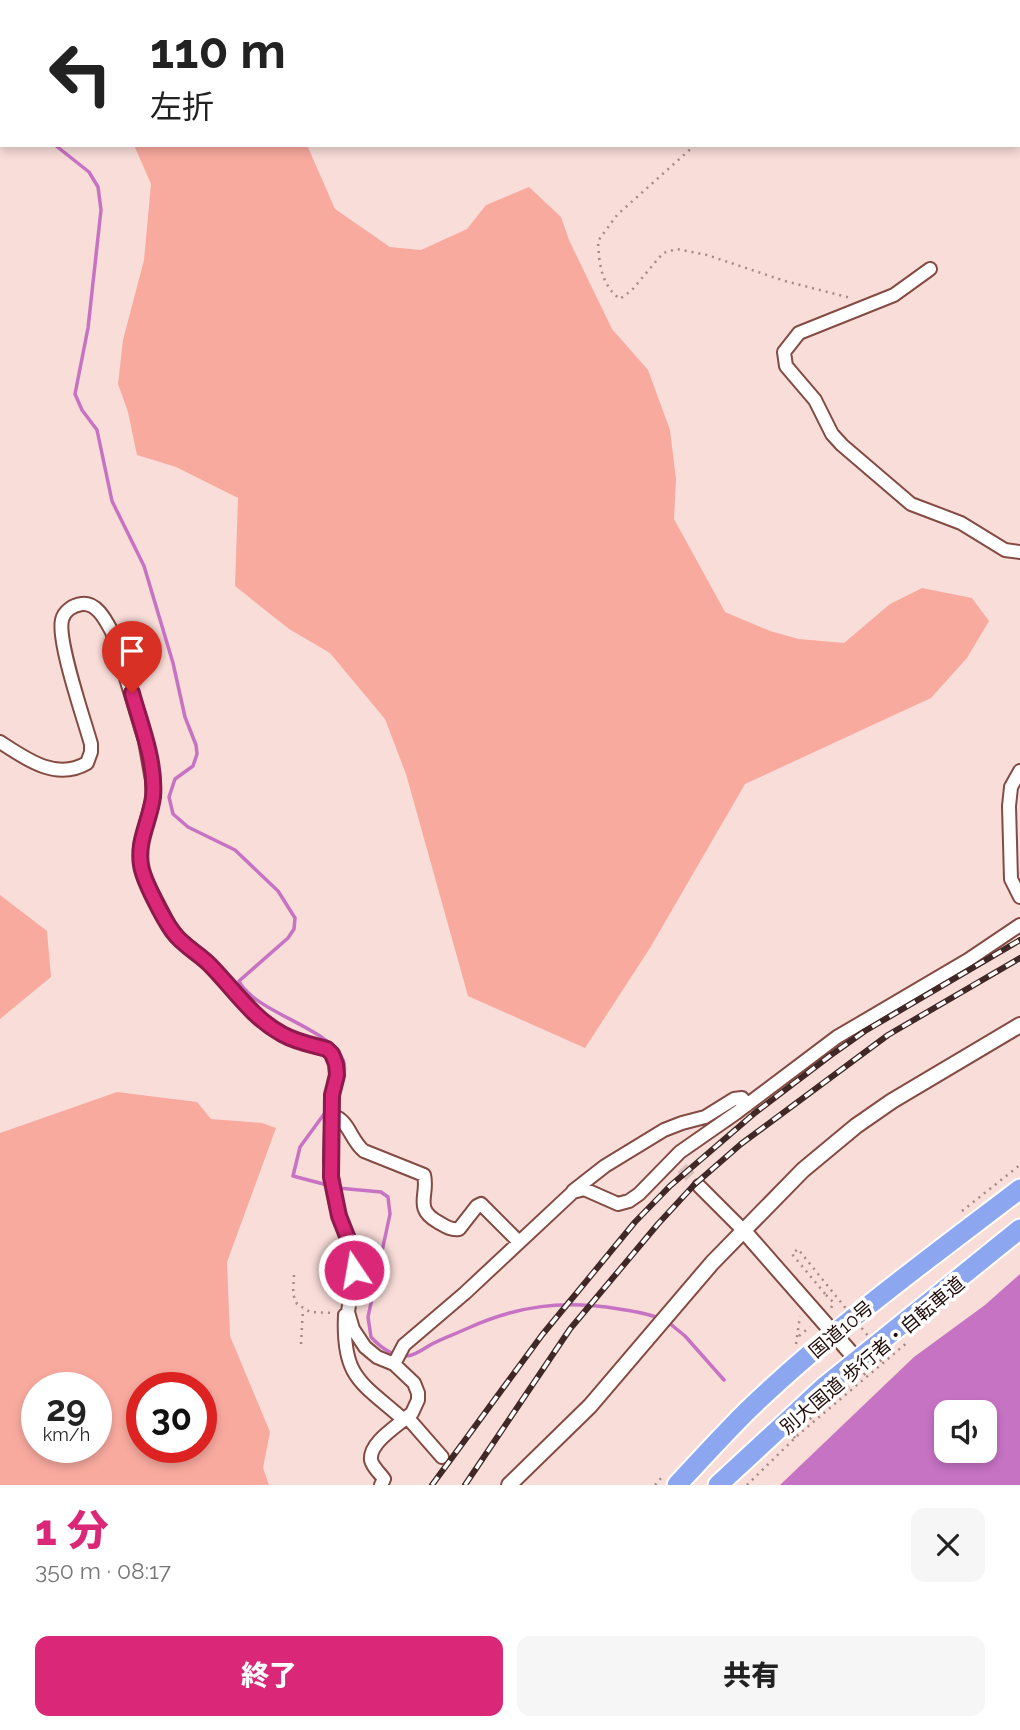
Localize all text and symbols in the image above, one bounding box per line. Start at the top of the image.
text: 110 m [150,22,286,79]
icon: left [35,28,126,119]
text: 左折 [150,88,214,125]
pin [102,621,162,693]
icon: arrive [113,632,151,670]
position arrow [317,1233,391,1307]
street label: 別大国道 歩行者・自転車道 [776,1272,968,1438]
street label: 国道10号 [805,1296,877,1362]
speed limit sign: 30 [126,1372,217,1463]
text: 29 [46,1388,87,1429]
map controls [934,1400,997,1463]
button: sound [934,1400,997,1463]
text: km/h [43,1424,90,1445]
text: 1 分 [35,1506,109,1555]
button: close [911,1508,985,1582]
text: 350 m · 08:17 [35,1557,171,1584]
button: 終了 [35,1636,503,1716]
button: 共有 [517,1636,985,1716]

